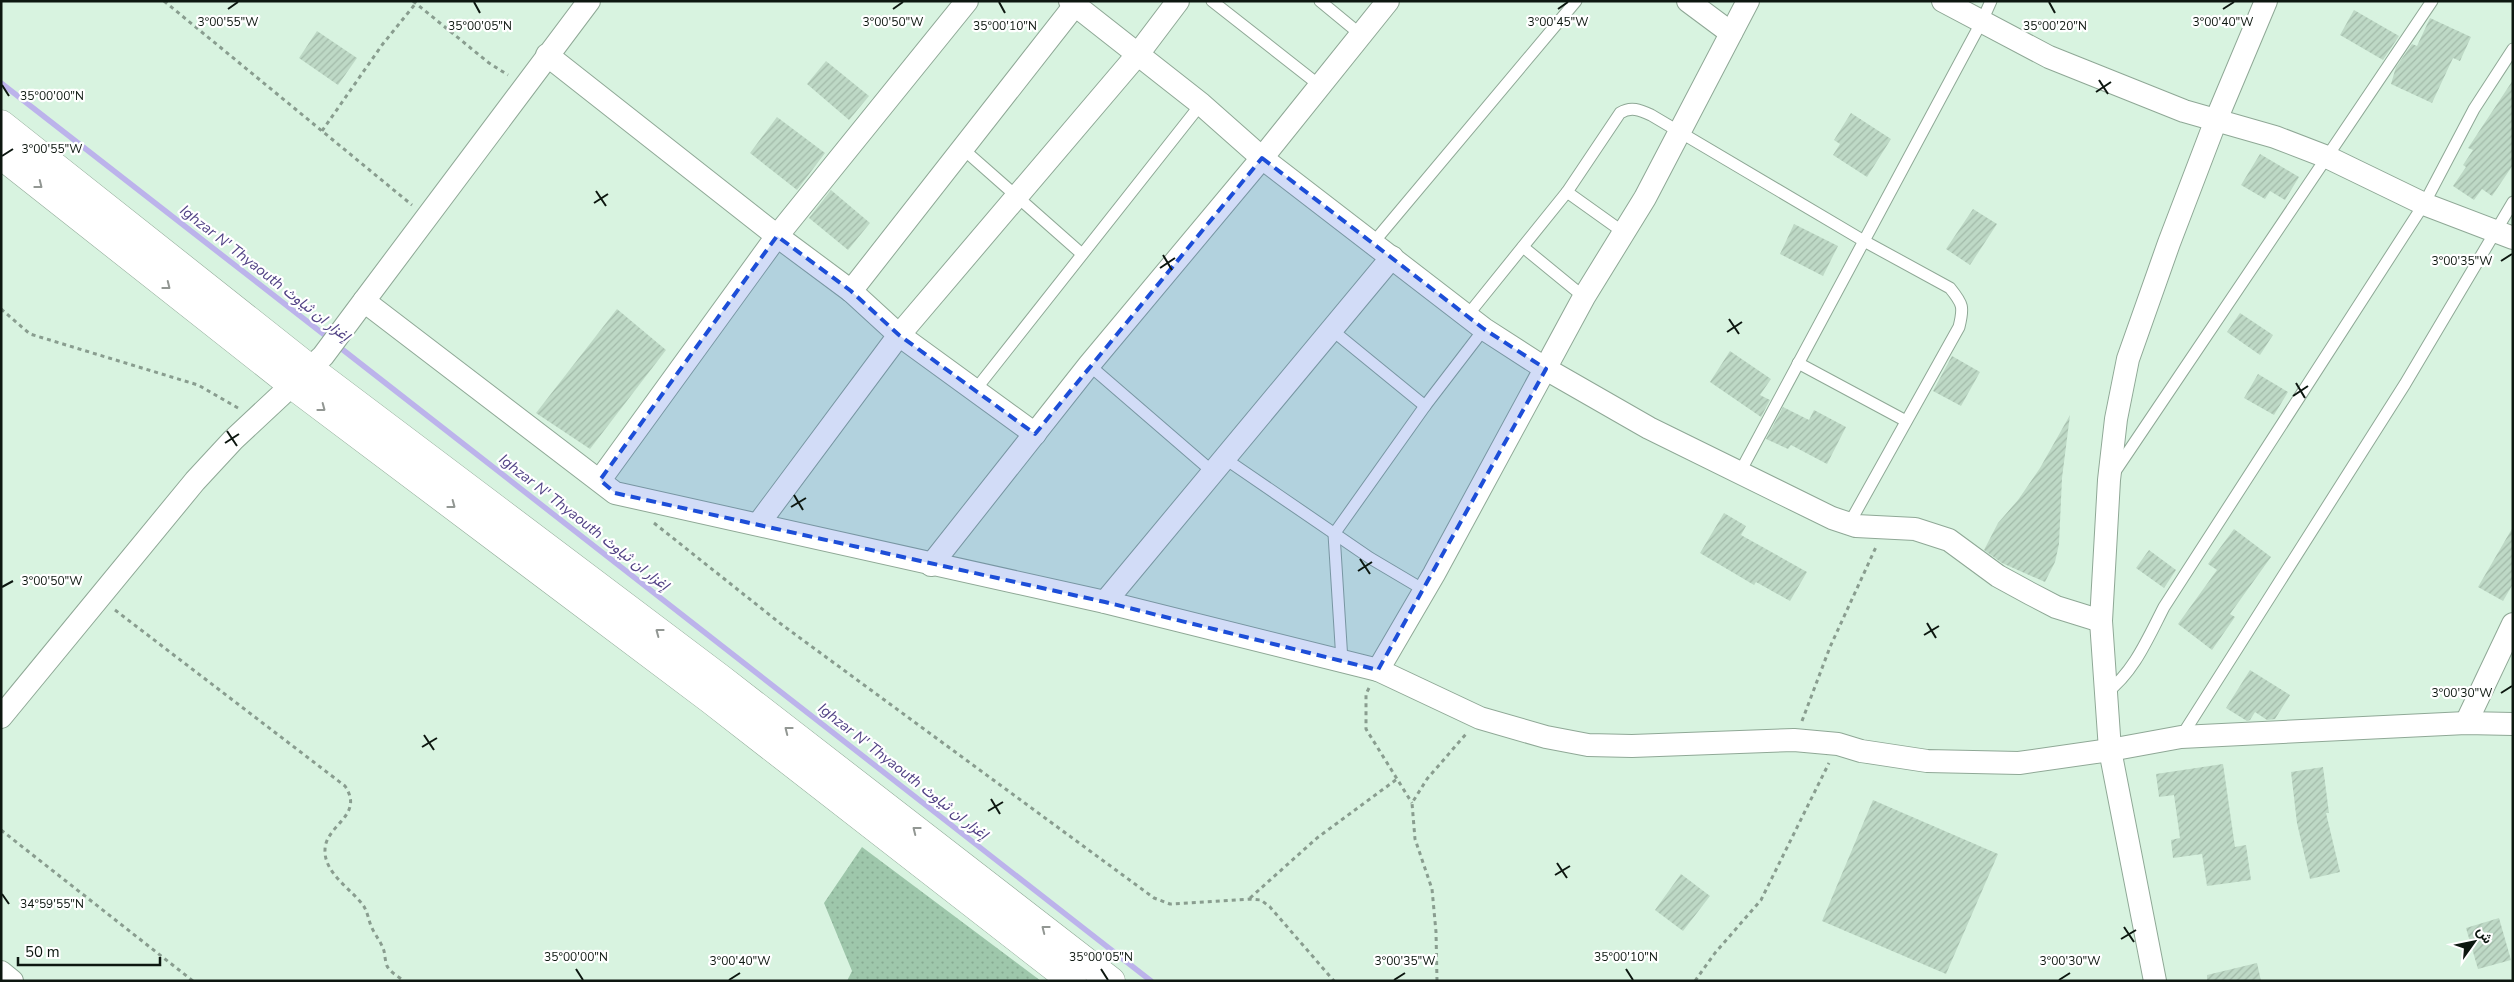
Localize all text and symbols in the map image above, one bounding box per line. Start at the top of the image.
text: 3°00'55"W [197,14,259,30]
text: 3°00'50"W [862,14,924,30]
text: 3°00'45"W [1527,14,1589,30]
text: 3°00'40"W [2192,14,2254,30]
text: 35°00'05"N [448,18,512,34]
text: 35°00'10"N [973,18,1037,34]
text: 35°00'20"N [2023,18,2087,34]
text: 35°00'00"N [20,88,84,104]
text: 3°00'55"W [21,141,83,157]
one-way arrow [34,179,43,188]
water label: Ighzar N' Thyaouth إغزار ان ثياوث [176,200,355,347]
text: 3°00'35"W [2431,253,2493,269]
one-way arrow [161,280,170,288]
one-way arrow [316,402,325,410]
water label: Ighzar N' Thyaouth إغزار ان ثياوث [495,449,674,596]
one-way arrow [446,500,455,508]
text: 3°00'50"W [21,573,83,589]
one-way arrow [656,629,665,637]
text: 3°00'30"W [2431,685,2493,701]
water label: Ighzar N' Thyaouth إغزار ان ثياوث [814,698,993,845]
one-way arrow [785,728,794,736]
one-way arrow [912,827,922,836]
text: 34°59'55"N [20,896,84,912]
north arrow [2449,917,2499,967]
text: ش [2472,923,2497,948]
one-way arrow [1042,927,1051,935]
scale bar [18,934,160,966]
text: 50 m [25,942,60,962]
text: 35°00'00"N [544,949,608,965]
text: 35°00'05"N [1069,949,1133,965]
text: 35°00'10"N [1594,949,1658,965]
text: 3°00'40"W [709,953,771,969]
text: 3°00'35"W [1374,953,1436,969]
text: 3°00'30"W [2039,953,2101,969]

